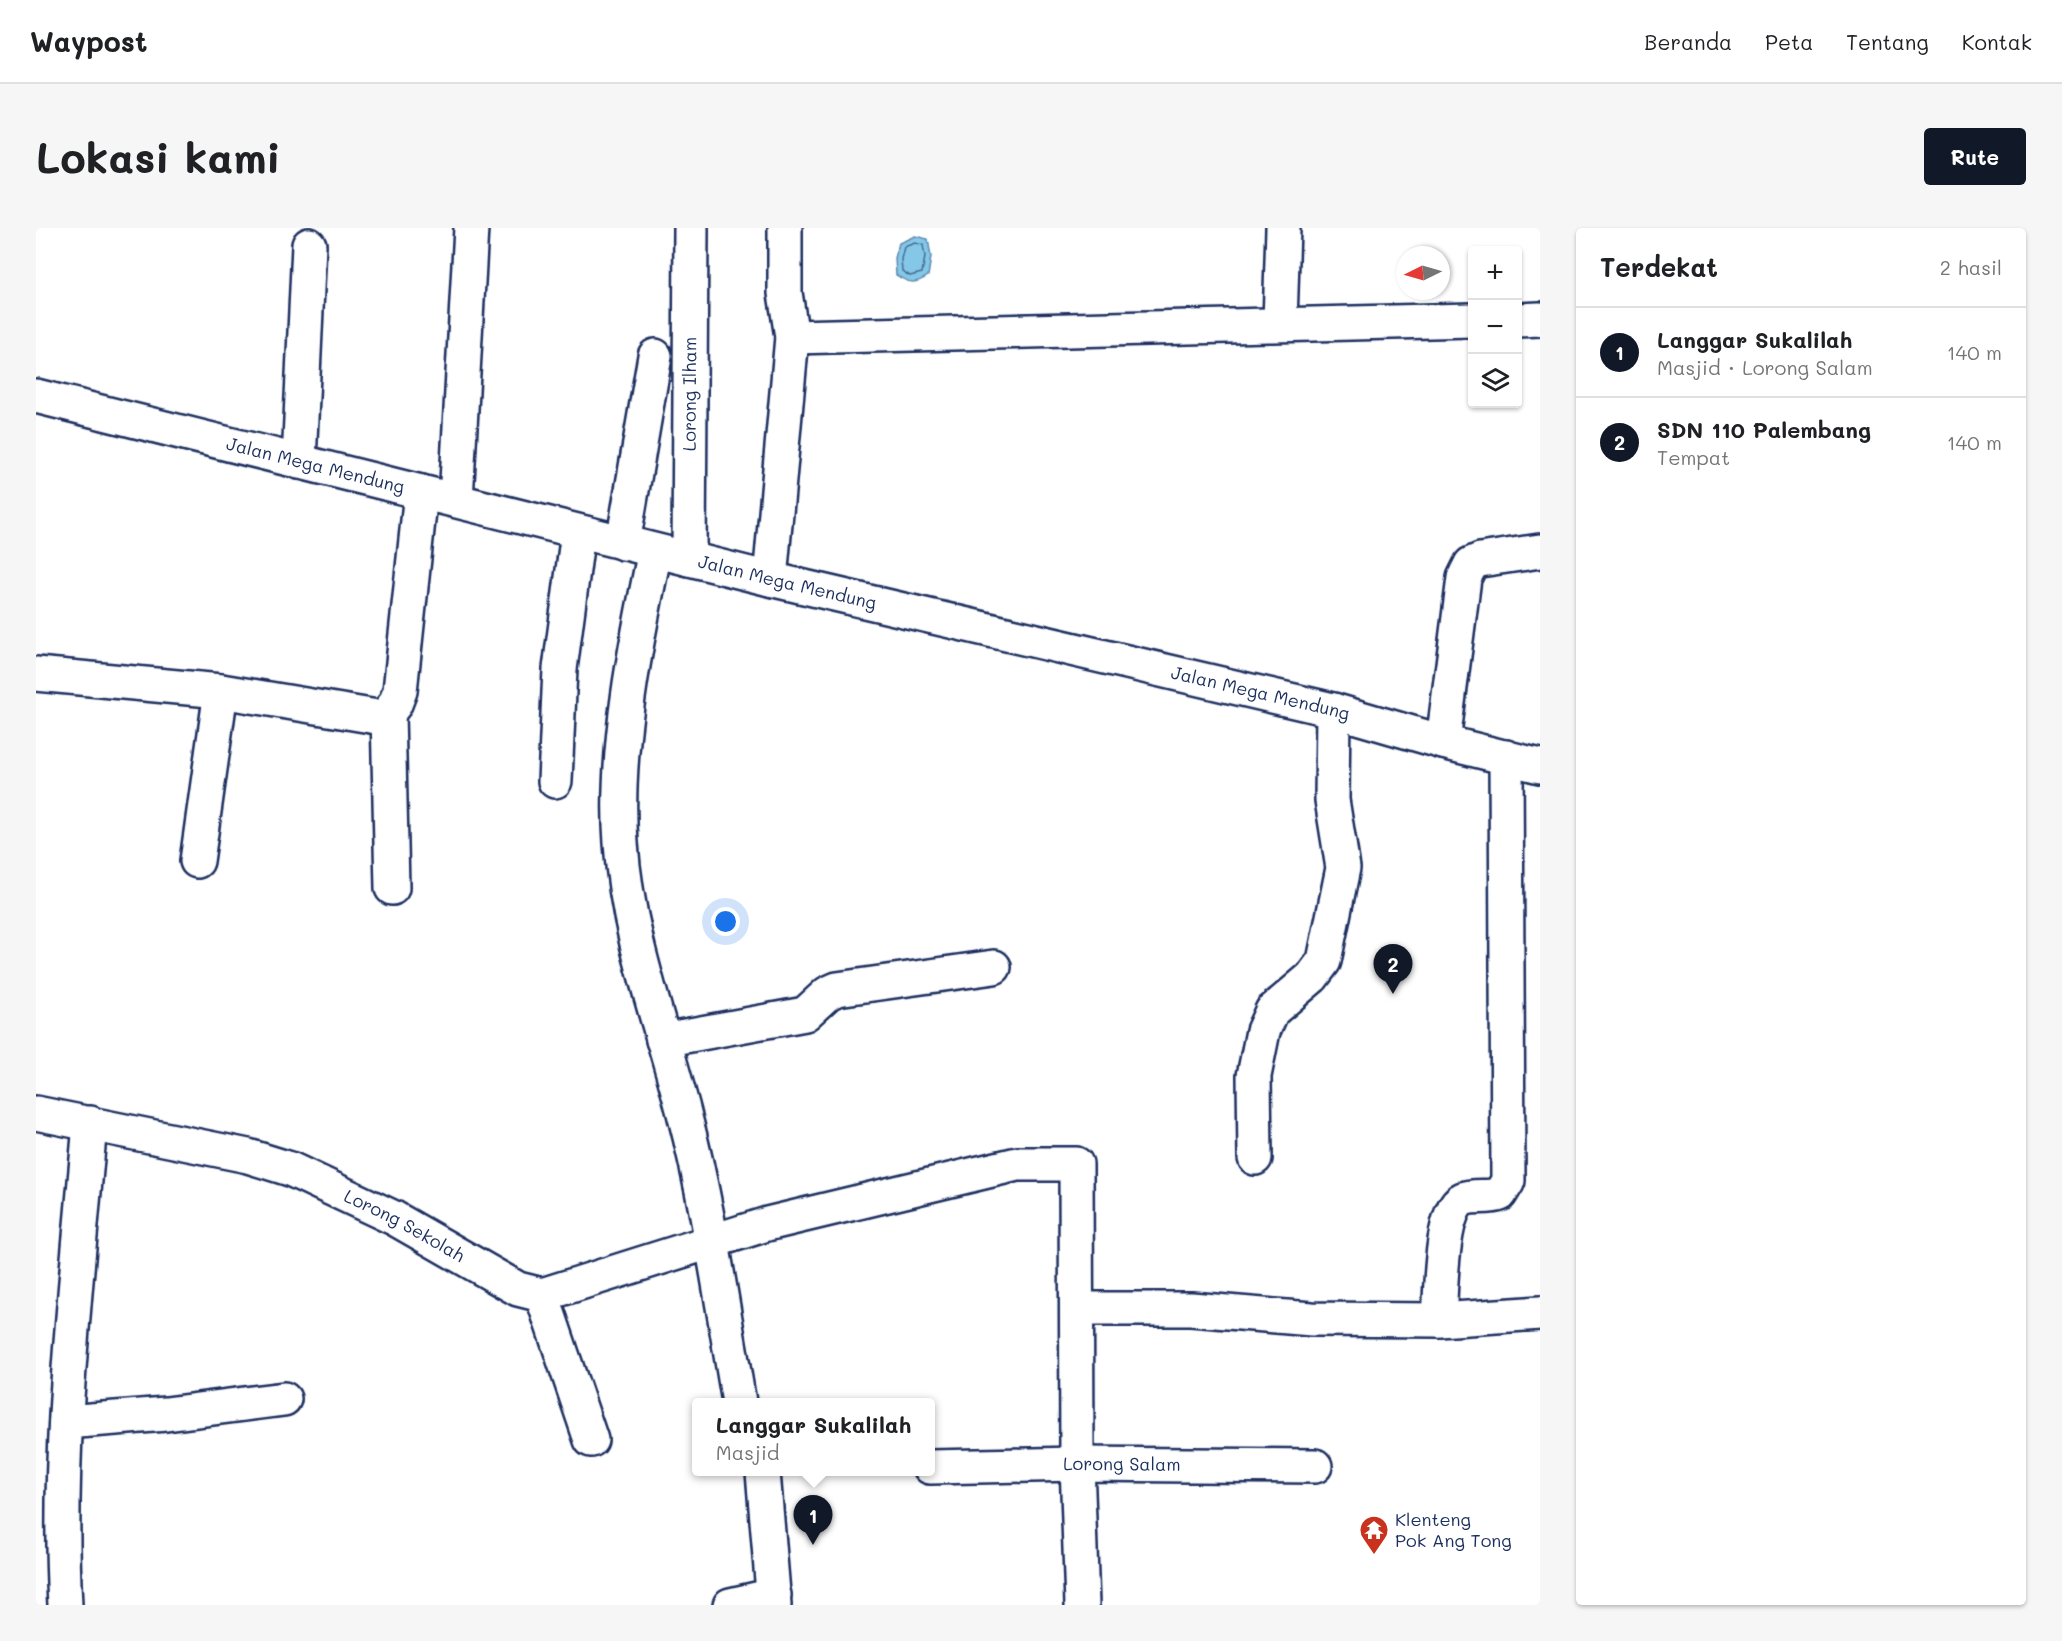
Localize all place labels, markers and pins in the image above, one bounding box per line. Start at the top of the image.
pin: 2 [1374,944,1412,994]
pin: 1 [794,1496,832,1545]
place label: Klenteng Pok Ang Tong [1395,1507,1512,1552]
temple icon: Klenteng Pok Ang Tong [1358,1514,1390,1556]

